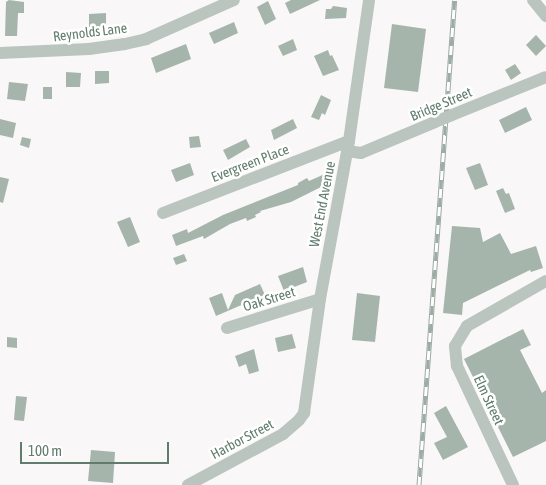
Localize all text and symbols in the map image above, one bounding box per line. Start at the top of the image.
street label: Reynolds Lane [52,19,128,45]
street label: Bridge Street [408,84,474,124]
street label: Evergreen Place [209,141,291,185]
street label: West End Avenue [305,160,339,248]
street label: Oak Street [241,283,297,315]
street label: Elm Street [470,373,508,427]
street label: Harbor Street [208,415,276,463]
scale bar [22,432,171,464]
text: 100 m [28,442,62,459]

